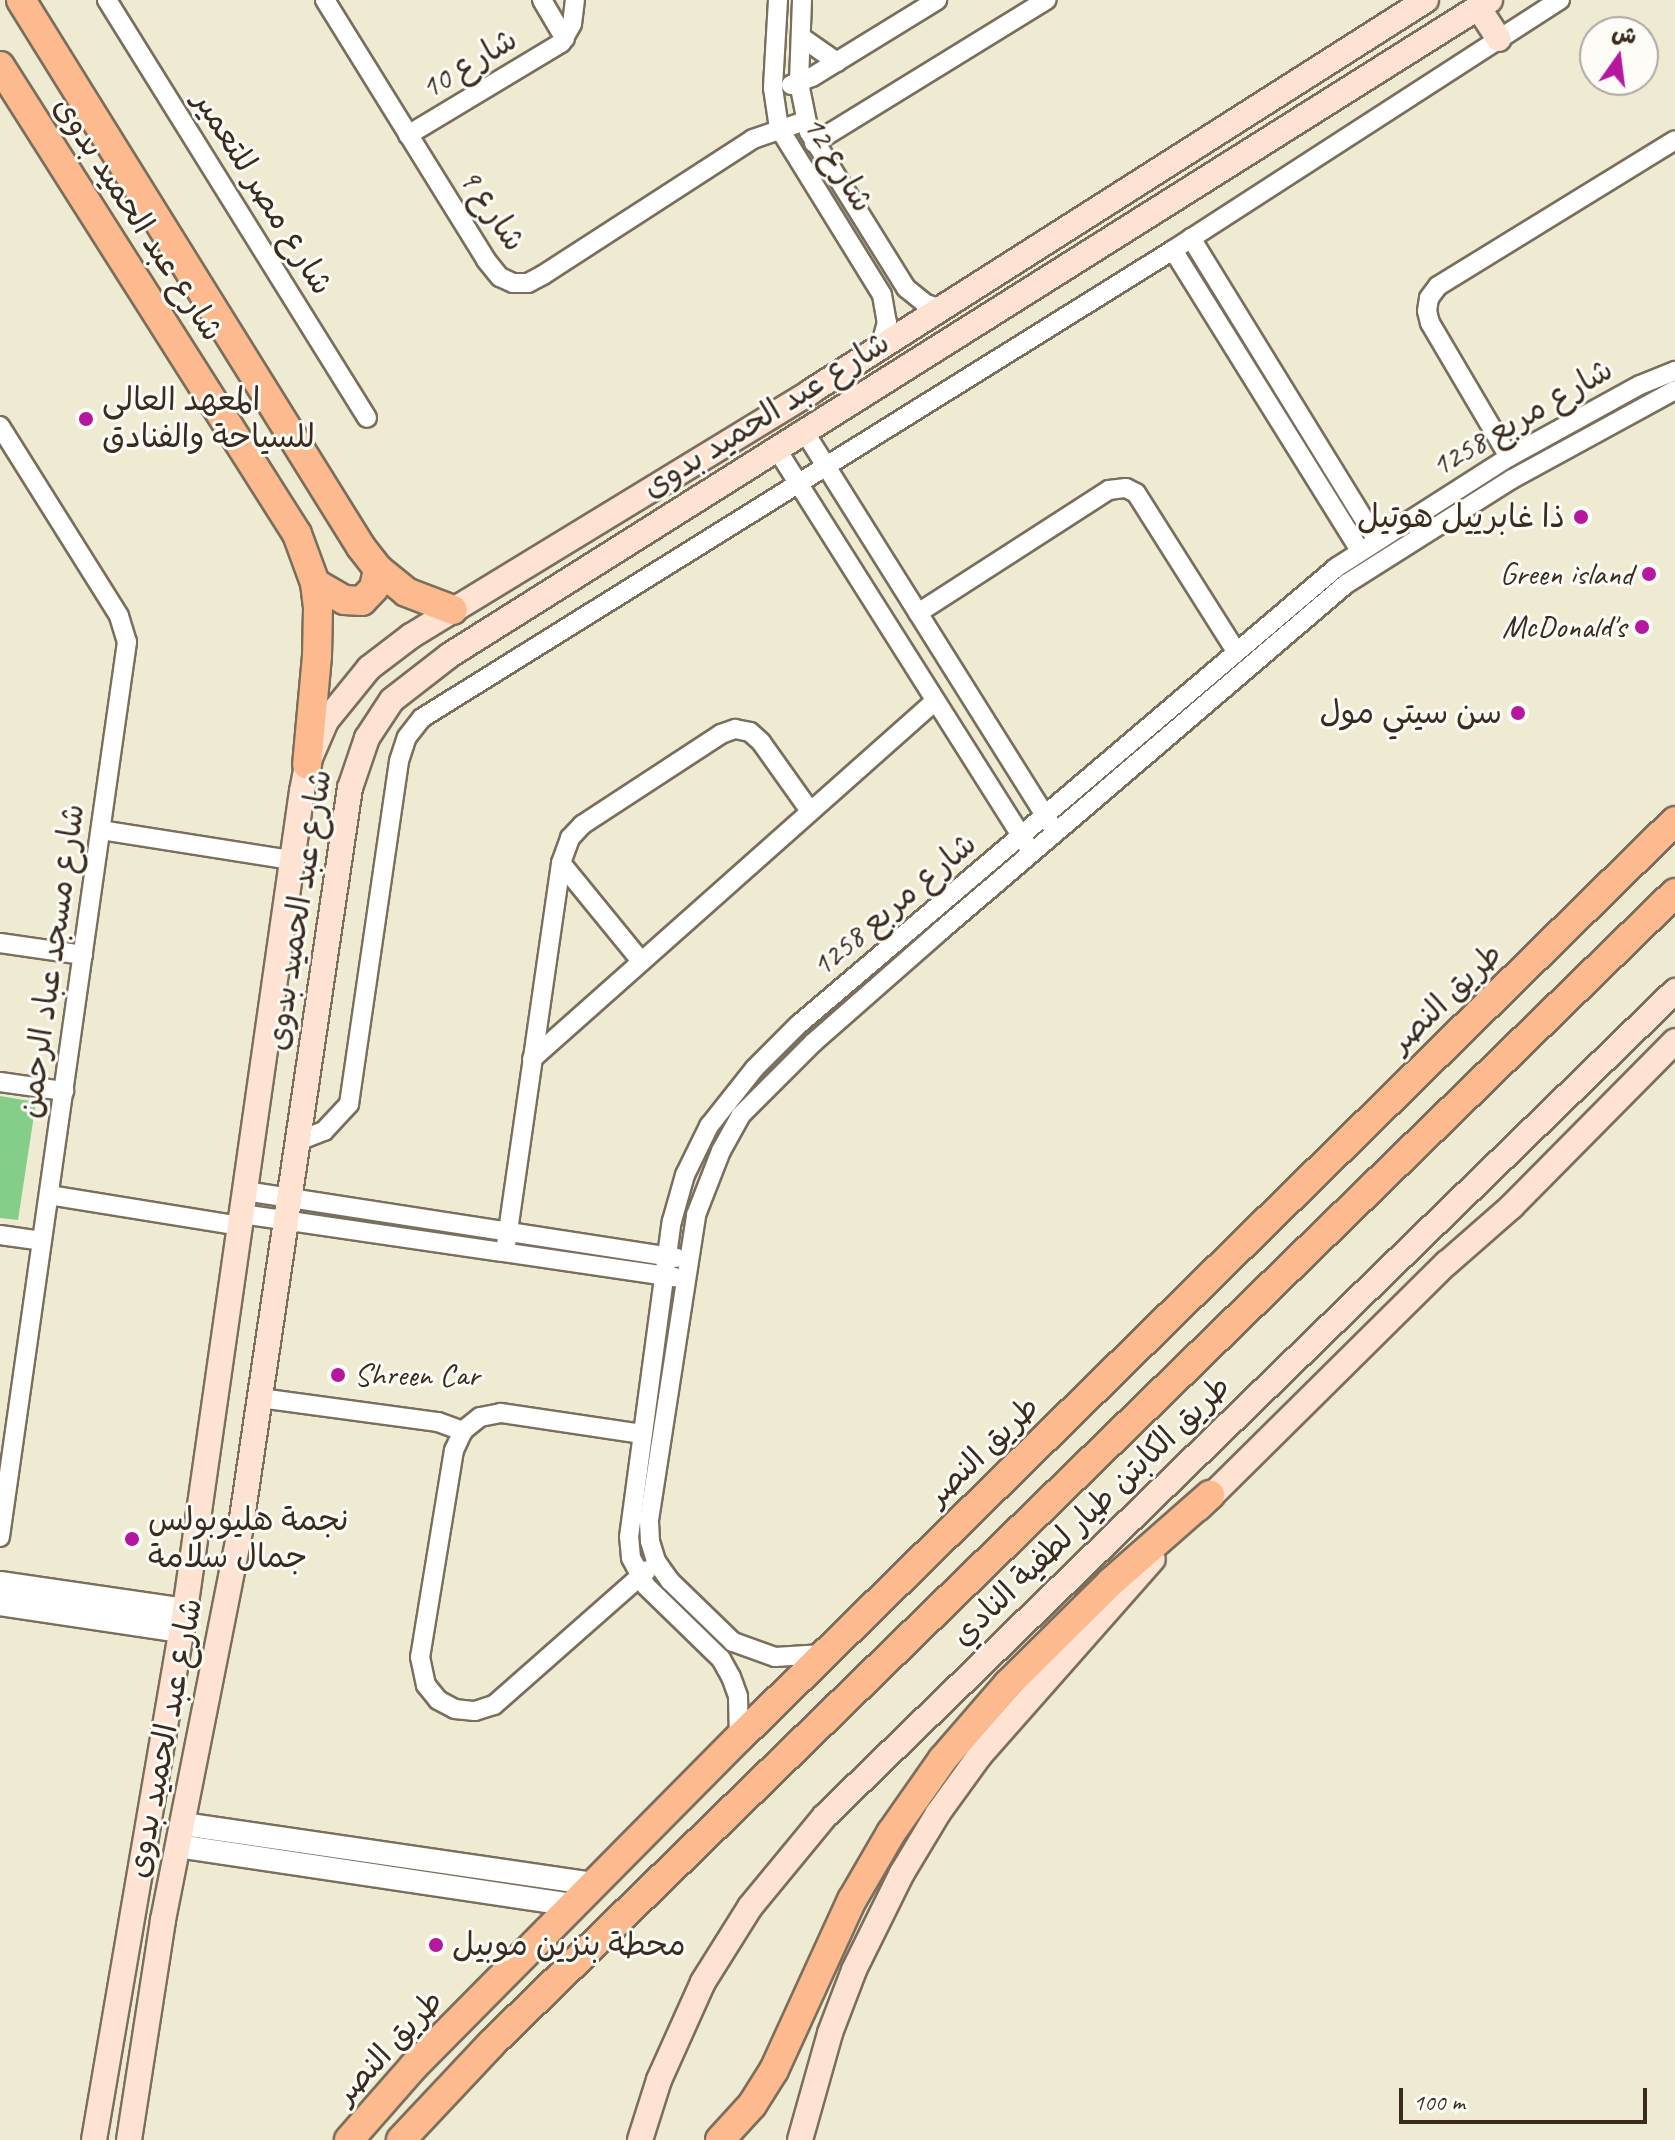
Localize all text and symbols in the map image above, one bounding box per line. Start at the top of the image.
north arrow [1579,16,1659,96]
text: ش [1609,18,1639,51]
street label: شارع 10 [414,20,524,108]
street label: شارع مصر للتعمير [185,84,341,302]
street label: شارع عبد الحميد بدوى [45,89,231,349]
street label: شارع 12 [794,109,882,219]
street label: شارع 9 [451,161,533,259]
street label: شارع عبد الحميد بدوى [635,323,897,507]
street label: شارع مربع 1258 [1424,350,1620,486]
place label: المعهد العالى للسياحة والفنادق [102,382,315,457]
marker: المعهد العالى للسياحة والفنادق [77,410,95,428]
place label: ذا غابرييل هوتيل [1357,498,1565,536]
marker: ذا غابرييل هوتيل [1572,508,1590,526]
place label: Green island [1501,555,1633,593]
marker: Green island [1640,565,1658,583]
place label: McDonald's [1502,608,1626,646]
marker: McDonald's [1633,618,1651,636]
place label: سن سيتي مول [1320,694,1502,732]
marker: سن سيتي مول [1509,704,1527,722]
street label: شارع عبد الحميد بدوى [258,767,340,1053]
street label: شارع مسجد عباد الرحمن [11,801,93,1121]
street label: شارع مربع 1258 [804,825,984,985]
street label: طريق النصر [1382,935,1510,1061]
place label: Shreen Car [354,1356,480,1394]
marker: Shreen Car [329,1366,347,1384]
street label: طريق الكابتن طيار لطفية النادي [943,1368,1239,1654]
street label: طريق النصر [919,1388,1047,1514]
place label: نجمة هليوبولس جمال سلامة [148,1502,349,1577]
marker: نجمة هليوبولس جمال سلامة [123,1530,141,1548]
street label: شارع عبد الحميد بدوى [119,1595,211,1881]
place label: محطة بنزين موبيل [452,1926,686,1964]
marker: محطة بنزين موبيل [427,1936,445,1954]
street label: طريق النصر [327,1982,451,2112]
scale bar [1403,2072,1651,2122]
text: 100 m [1413,2087,1465,2117]

